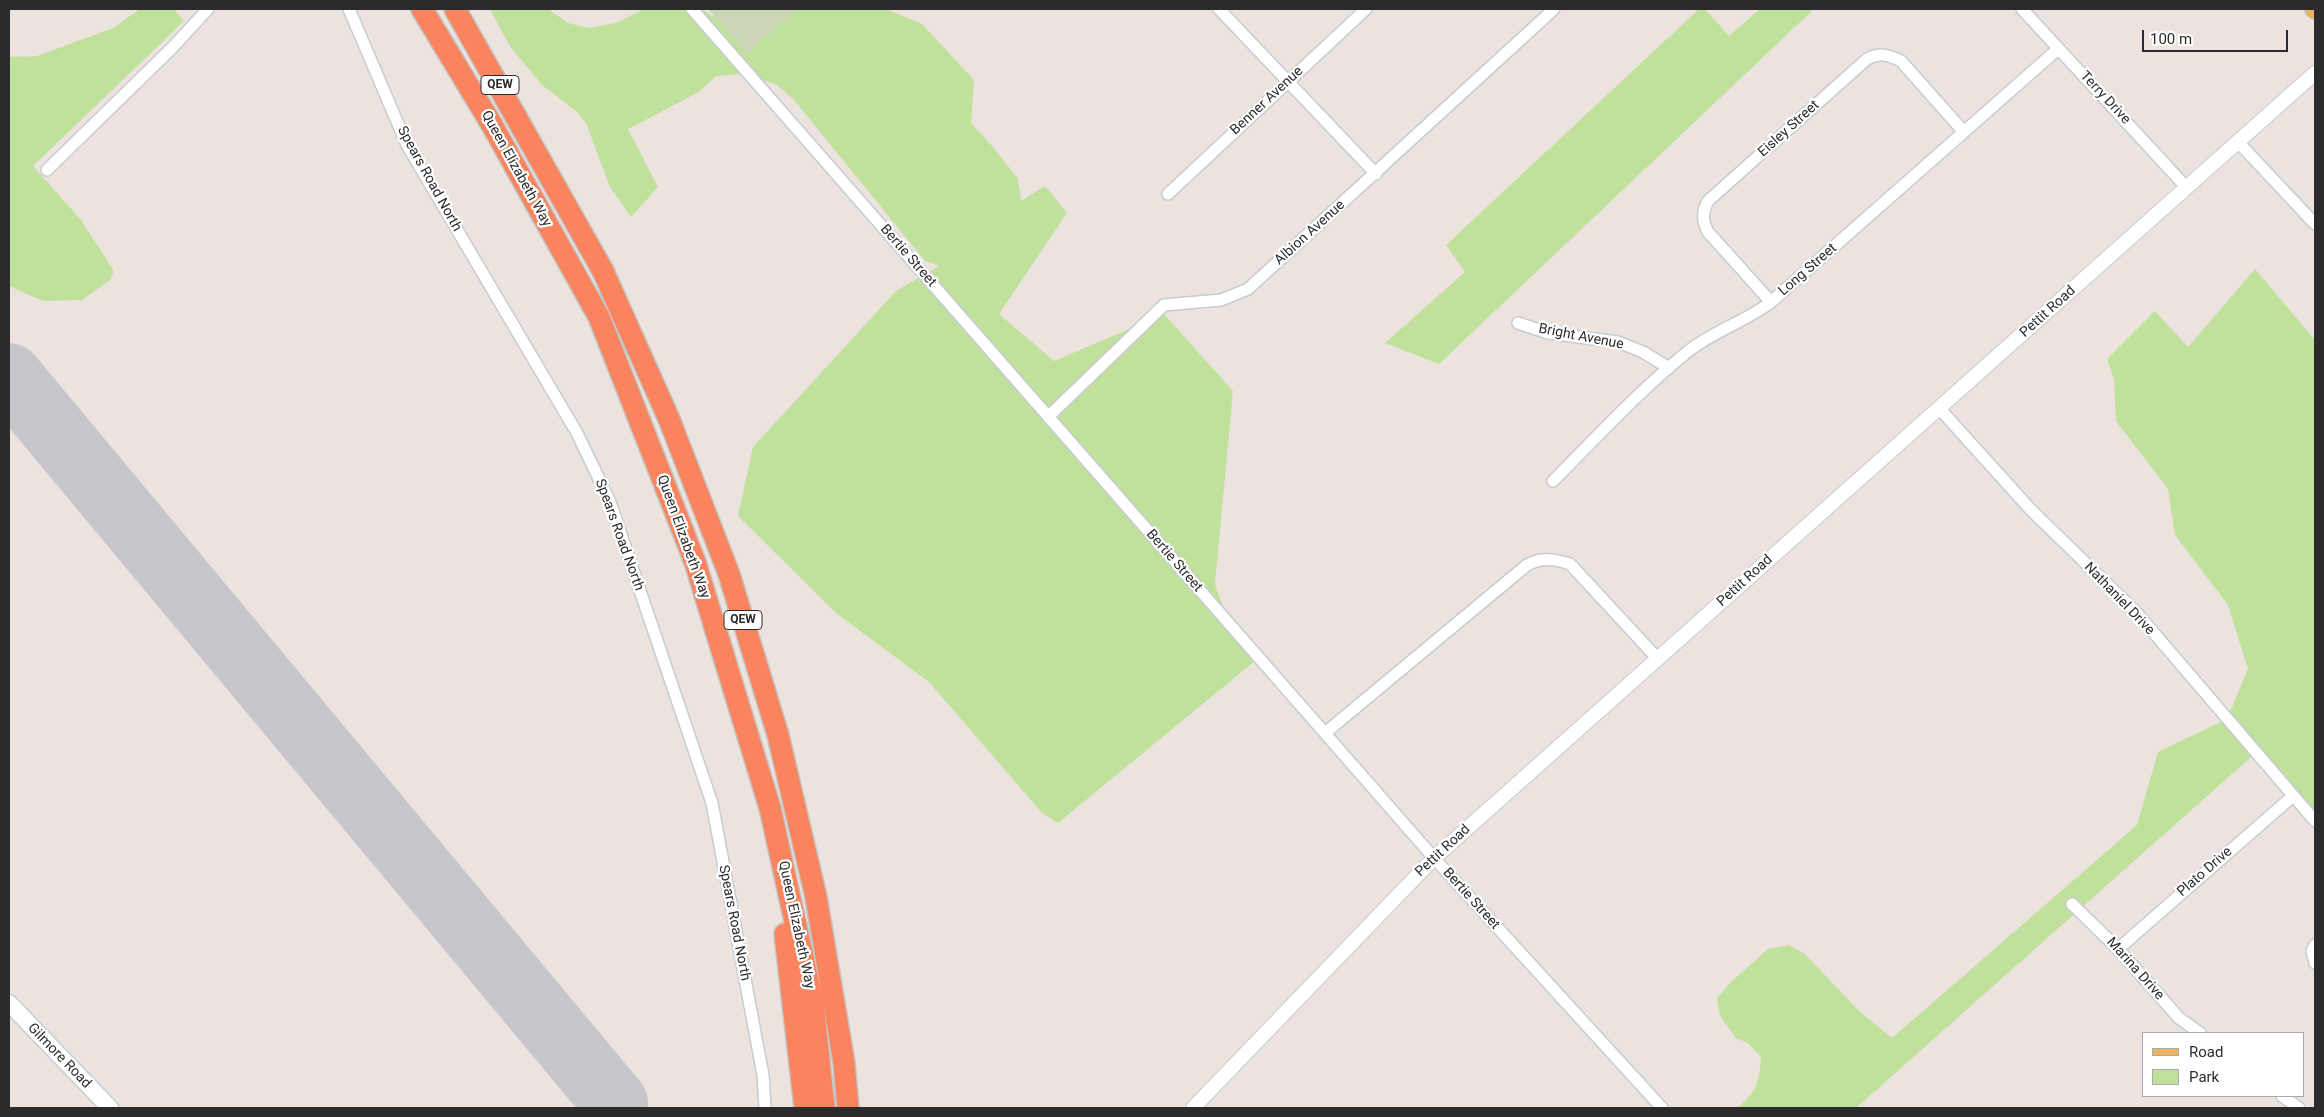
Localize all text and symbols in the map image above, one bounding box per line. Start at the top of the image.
scale bar [2144,20,2290,52]
text: 100 m [2150,30,2192,48]
street label: Benner Avenue [1227,63,1307,139]
street label: Terry Drive [2076,68,2134,128]
road number: QEW [481,76,519,94]
street label: Eisley Street [1755,97,1823,161]
street label: Queen Elizabeth Way [477,108,555,230]
street label: Spears Road North [393,124,465,234]
street label: Albion Avenue [1271,197,1349,269]
street label: Bertie Street [876,221,940,291]
street label: Long Street [1775,240,1841,300]
street label: Pettit Road [2017,283,2079,341]
street label: Bright Avenue [1537,321,1625,353]
street label: Queen Elizabeth Way [653,473,713,601]
street label: Spears Road North [591,477,647,593]
street label: Bertie Street [1142,526,1206,596]
street label: Pettit Road [1714,552,1776,610]
street label: Nathaniel Drive [2080,559,2158,639]
road number: QEW [724,610,762,630]
street label: Pettit Road [1412,821,1474,881]
street label: Plato Drive [2174,844,2236,900]
street label: Queen Elizabeth Way [774,860,818,990]
street label: Spears Road North [715,864,753,982]
street label: Bertie Street [1439,865,1503,933]
street label: Marina Drive [2103,934,2167,1004]
street label: Gilmore Road [24,1020,94,1092]
legend [2142,1032,2304,1097]
text: Road [2189,1043,2223,1061]
text: Park [2189,1068,2219,1086]

